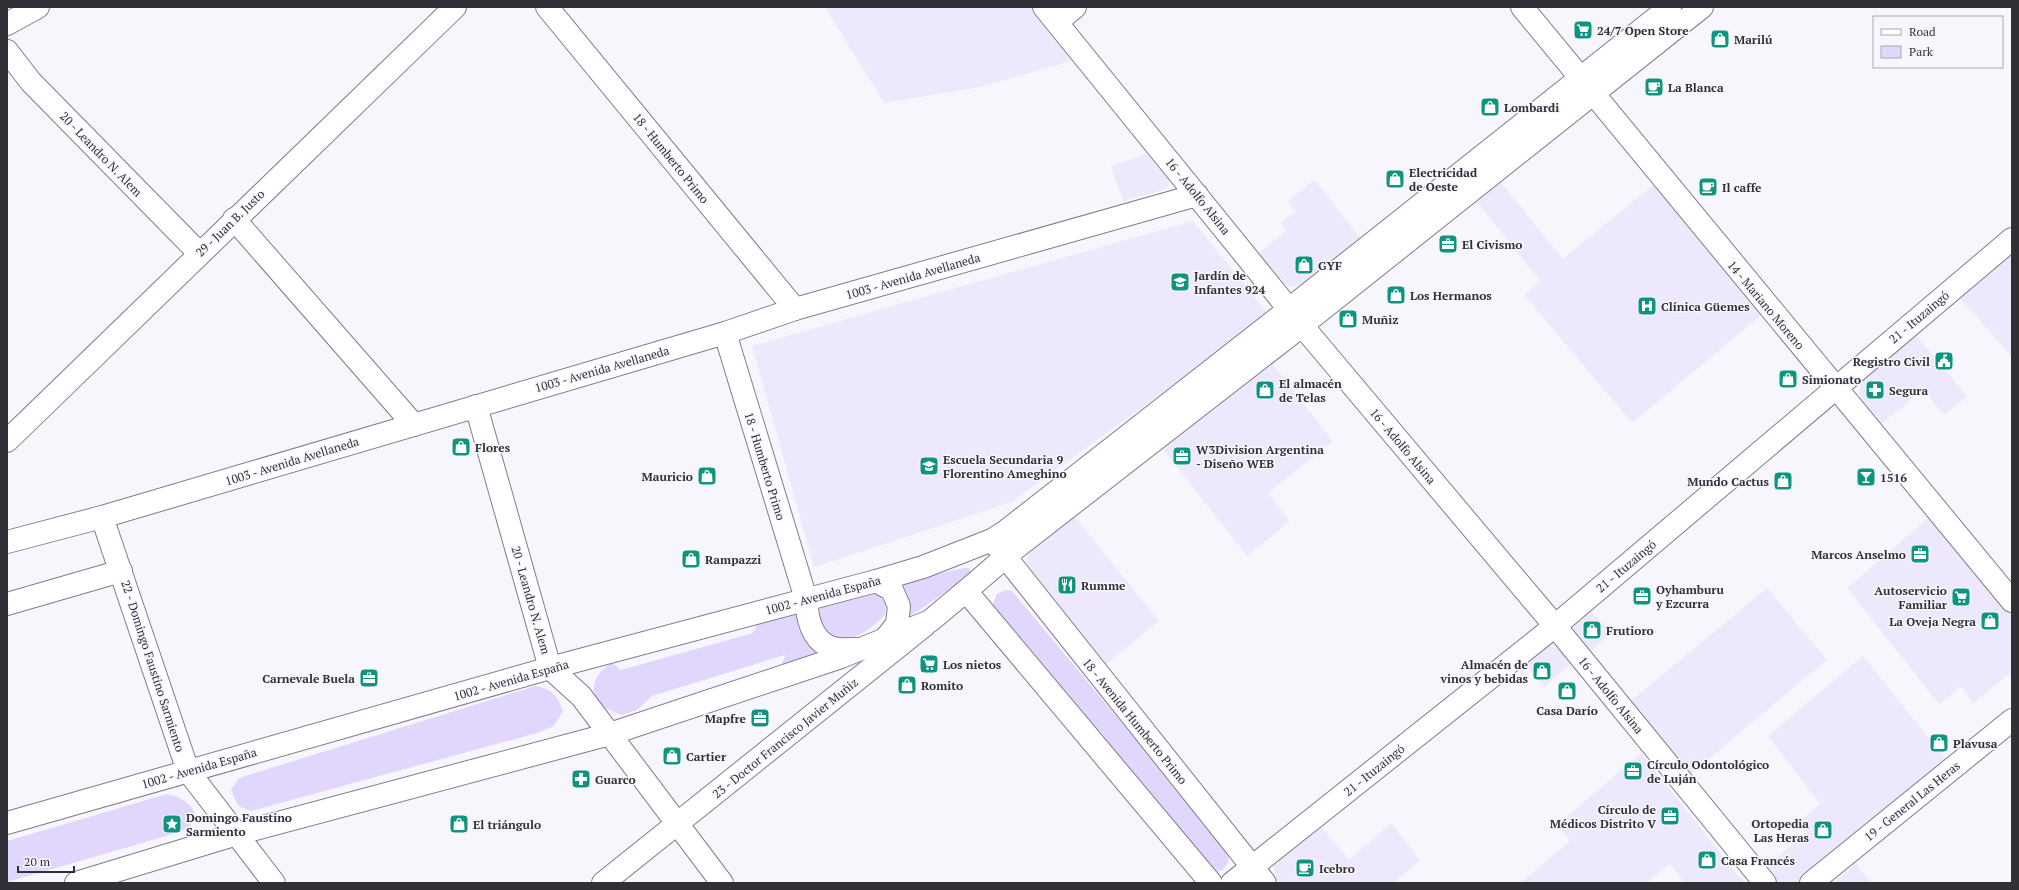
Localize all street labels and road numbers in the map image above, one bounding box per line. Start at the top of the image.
street label: 20 - Leandro N. Alem [57,109,146,200]
street label: 18 - Humberto Primo [630,110,712,207]
street label: 16 - Adolfo Alsina [1162,154,1234,238]
street label: 29 - Juan B. Justo [192,186,268,260]
street label: 1003 - Avenida Avellaneda [844,250,982,302]
street label: 14 - Mariano Moreno [1724,257,1808,353]
street label: 21 - Ituzaingó [1886,287,1952,347]
street label: 1003 - Avenida Avellaneda [533,343,671,395]
street label: 16 - Adolfo Alsina [1367,405,1439,487]
street label: 18 - Humberto Primo [741,410,789,522]
street label: 1003 - Avenida Avellaneda [223,433,361,489]
street label: 21 - Ituzaingó [1593,536,1659,596]
street label: 20 - Leandro N. Alem [508,544,554,656]
street label: 1002 - Avenida España [764,572,882,618]
street label: 22 - Domingo Faustino Sarmiento [118,578,188,754]
street label: 16 - Adolfo Alsina [1575,653,1647,737]
street label: 18 - Avenida Humberto Primo [1080,655,1191,787]
street label: 1002 - Avenida España [452,656,570,704]
street label: 23 - Doctor Francisco Javier Muñiz [709,674,861,801]
street label: 21 - Ituzaingó [1341,741,1408,799]
street label: 1002 - Avenida España [140,744,258,792]
street label: 19 - General Las Heras [1861,758,1963,844]

